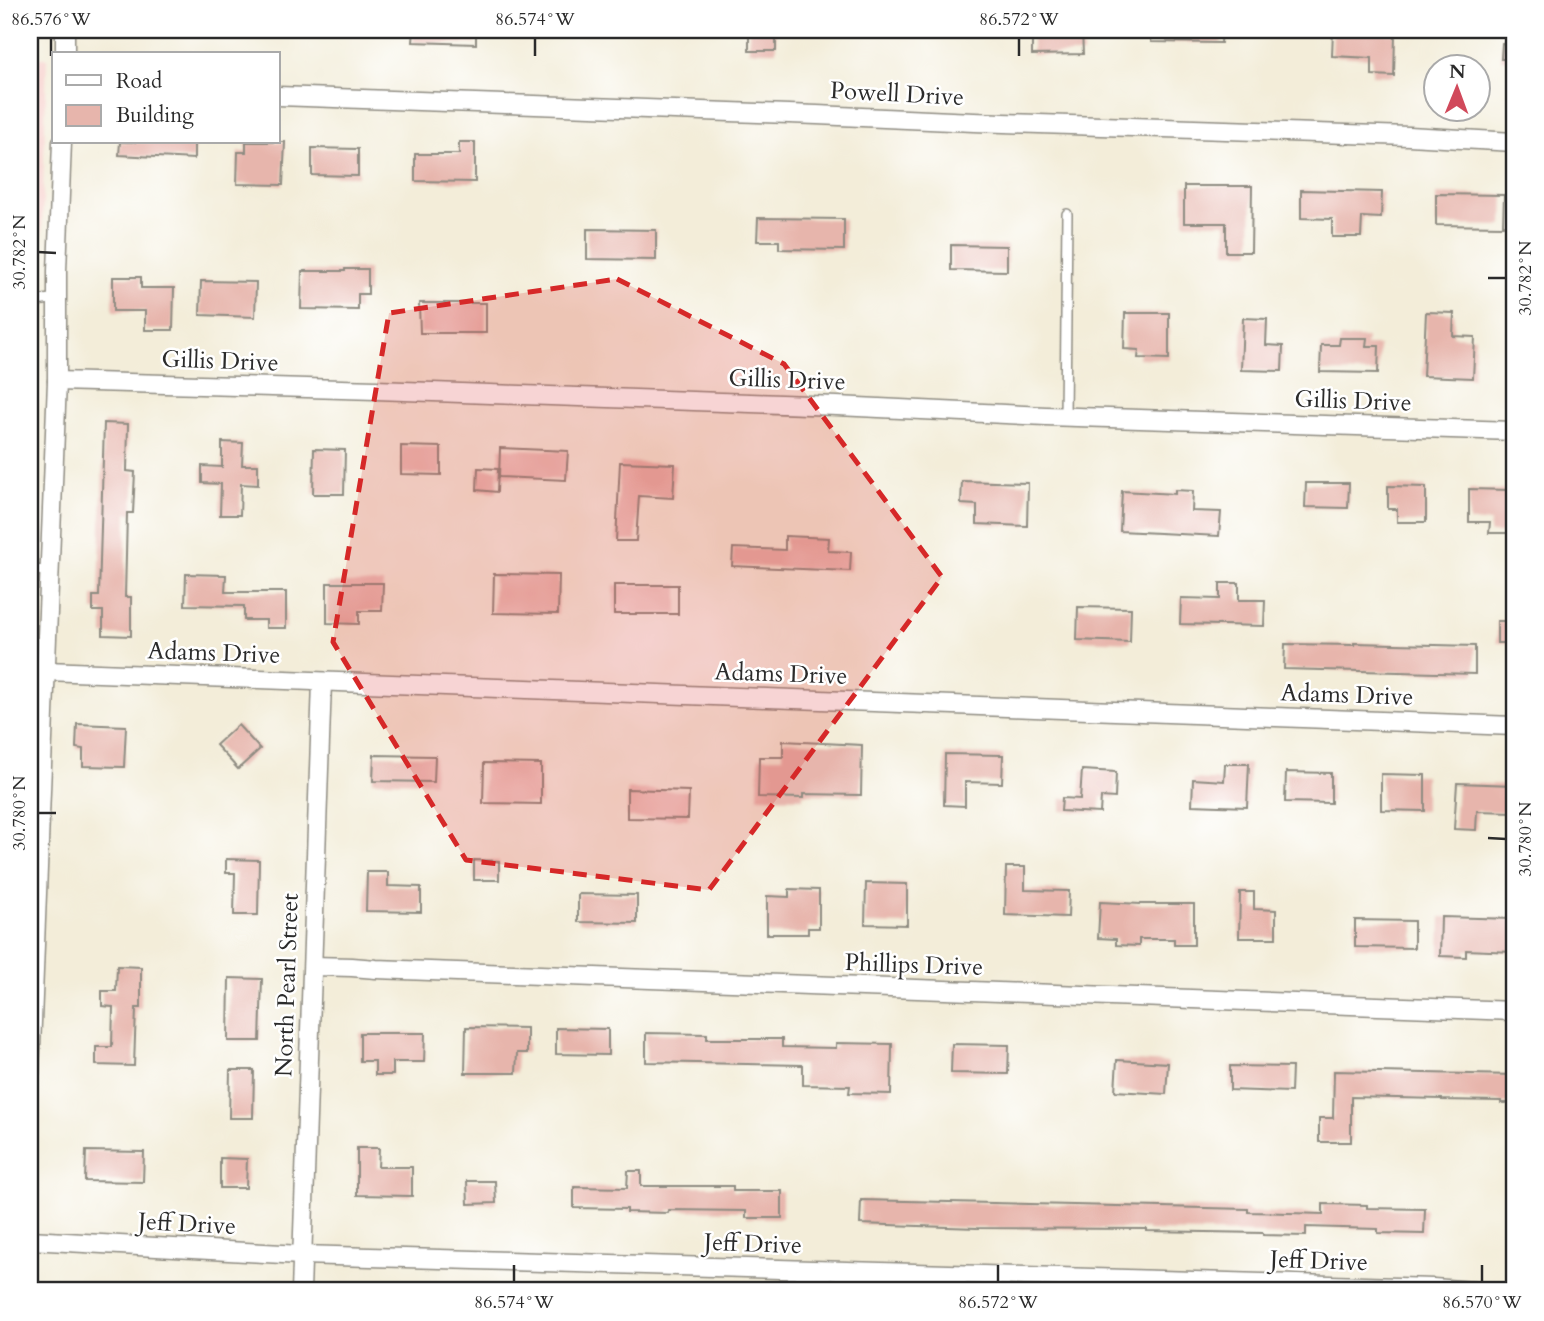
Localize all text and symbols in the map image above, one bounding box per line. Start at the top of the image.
text: 86.576°W [11,7,91,32]
text: 86.574°W [495,7,575,32]
text: 86.572°W [979,7,1059,32]
legend [52,52,280,144]
north arrow [1422,52,1492,122]
text: N [1449,59,1466,85]
text: Road [116,67,162,96]
street label: Powell Drive [829,74,965,114]
text: Building [116,101,194,130]
text: 30.782°N [7,214,32,290]
text: 30.782°N [1513,240,1538,316]
street label: Gillis Drive [161,342,279,380]
street label: Gillis Drive [728,361,846,399]
street label: Gillis Drive [1294,382,1412,420]
street label: Adams Drive [147,634,281,672]
street label: Adams Drive [714,655,848,693]
street label: Adams Drive [1280,676,1414,714]
text: 30.780°N [7,775,32,851]
text: 30.780°N [1513,801,1538,877]
street label: North Pearl Street [267,892,307,1077]
street label: Phillips Drive [844,946,984,984]
street label: Jeff Drive [134,1205,237,1243]
street label: Jeff Drive [700,1226,803,1262]
street label: Jeff Drive [1266,1243,1369,1279]
text: 86.574°W [474,1290,554,1315]
text: 86.572°W [958,1290,1038,1315]
text: 86.570°W [1442,1290,1522,1315]

